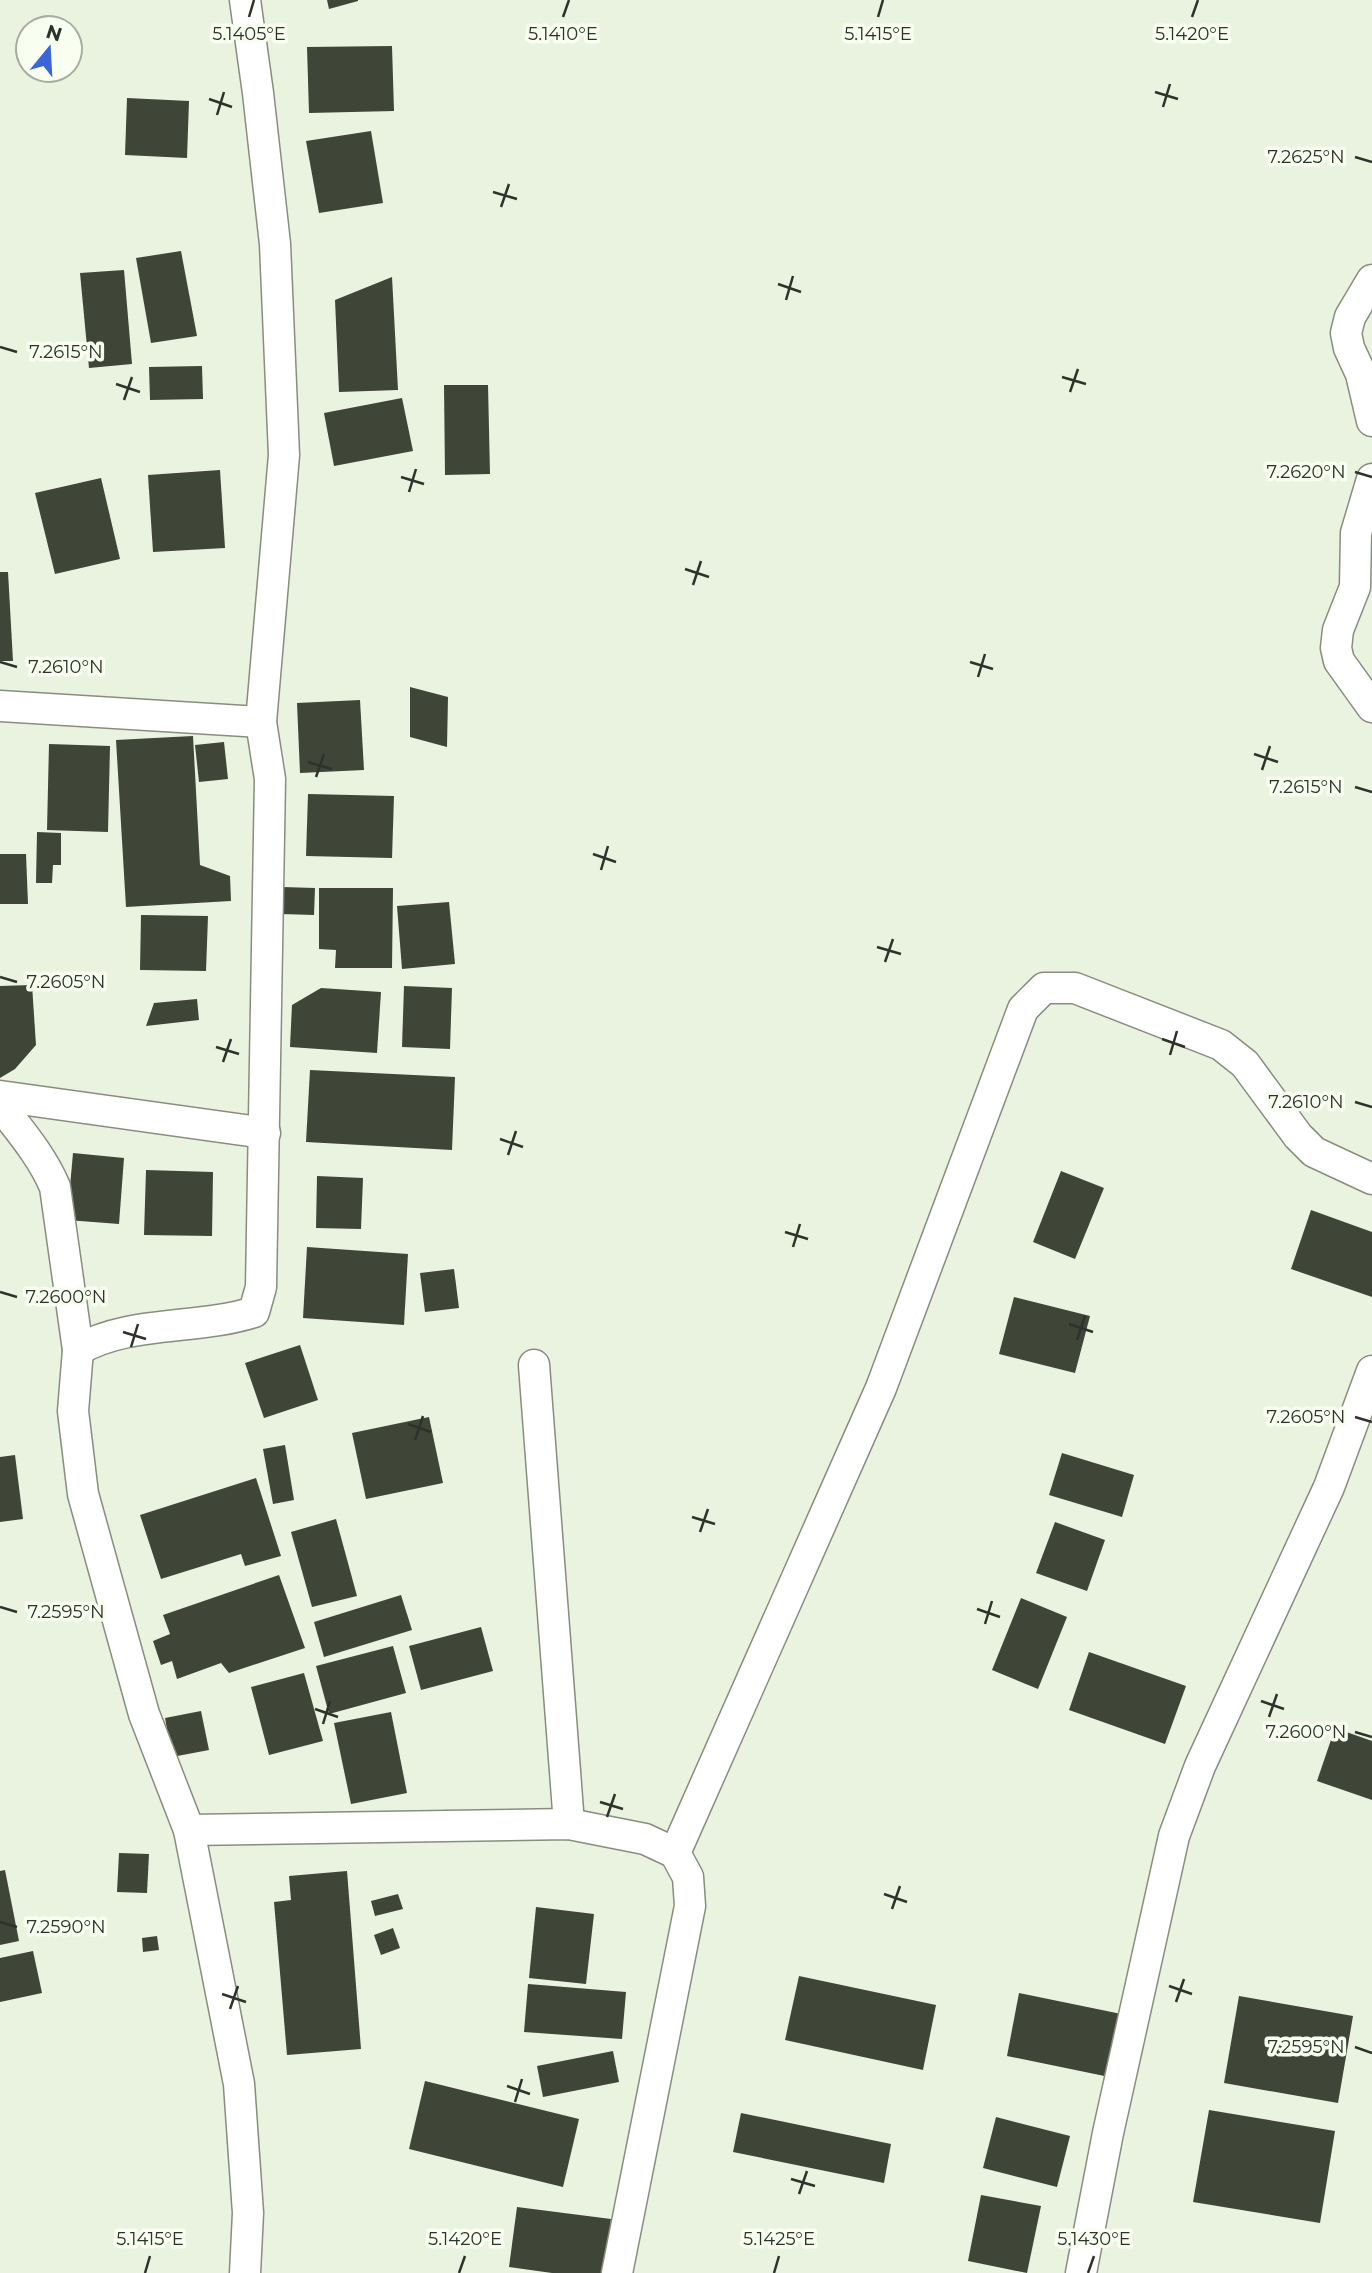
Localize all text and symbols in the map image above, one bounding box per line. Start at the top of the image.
north arrow [14,14,84,84]
text: N [43,20,65,47]
text: 5.1405°E [212,23,286,45]
text: 5.1410°E [528,23,598,45]
text: 5.1415°E [844,23,912,45]
text: 5.1420°E [1155,23,1229,45]
text: 7.2625°N [1267,146,1345,168]
text: 7.2615°N [29,341,103,363]
text: 7.2620°N [1266,461,1346,483]
text: 7.2610°N [28,656,104,678]
text: 7.2615°N [1269,776,1343,798]
text: 7.2605°N [27,971,105,993]
text: 7.2610°N [1268,1091,1344,1113]
text: 7.2600°N [26,1286,106,1308]
text: 7.2605°N [1267,1406,1345,1428]
text: 7.2595°N [27,1601,105,1623]
text: 7.2600°N [1266,1721,1346,1743]
text: 7.2590°N [26,1916,106,1938]
text: 7.2595°N [1267,2036,1345,2058]
text: 5.1415°E [116,2228,184,2250]
text: 5.1420°E [428,2228,502,2250]
text: 5.1425°E [743,2228,815,2250]
text: 5.1430°E [1057,2228,1131,2250]

